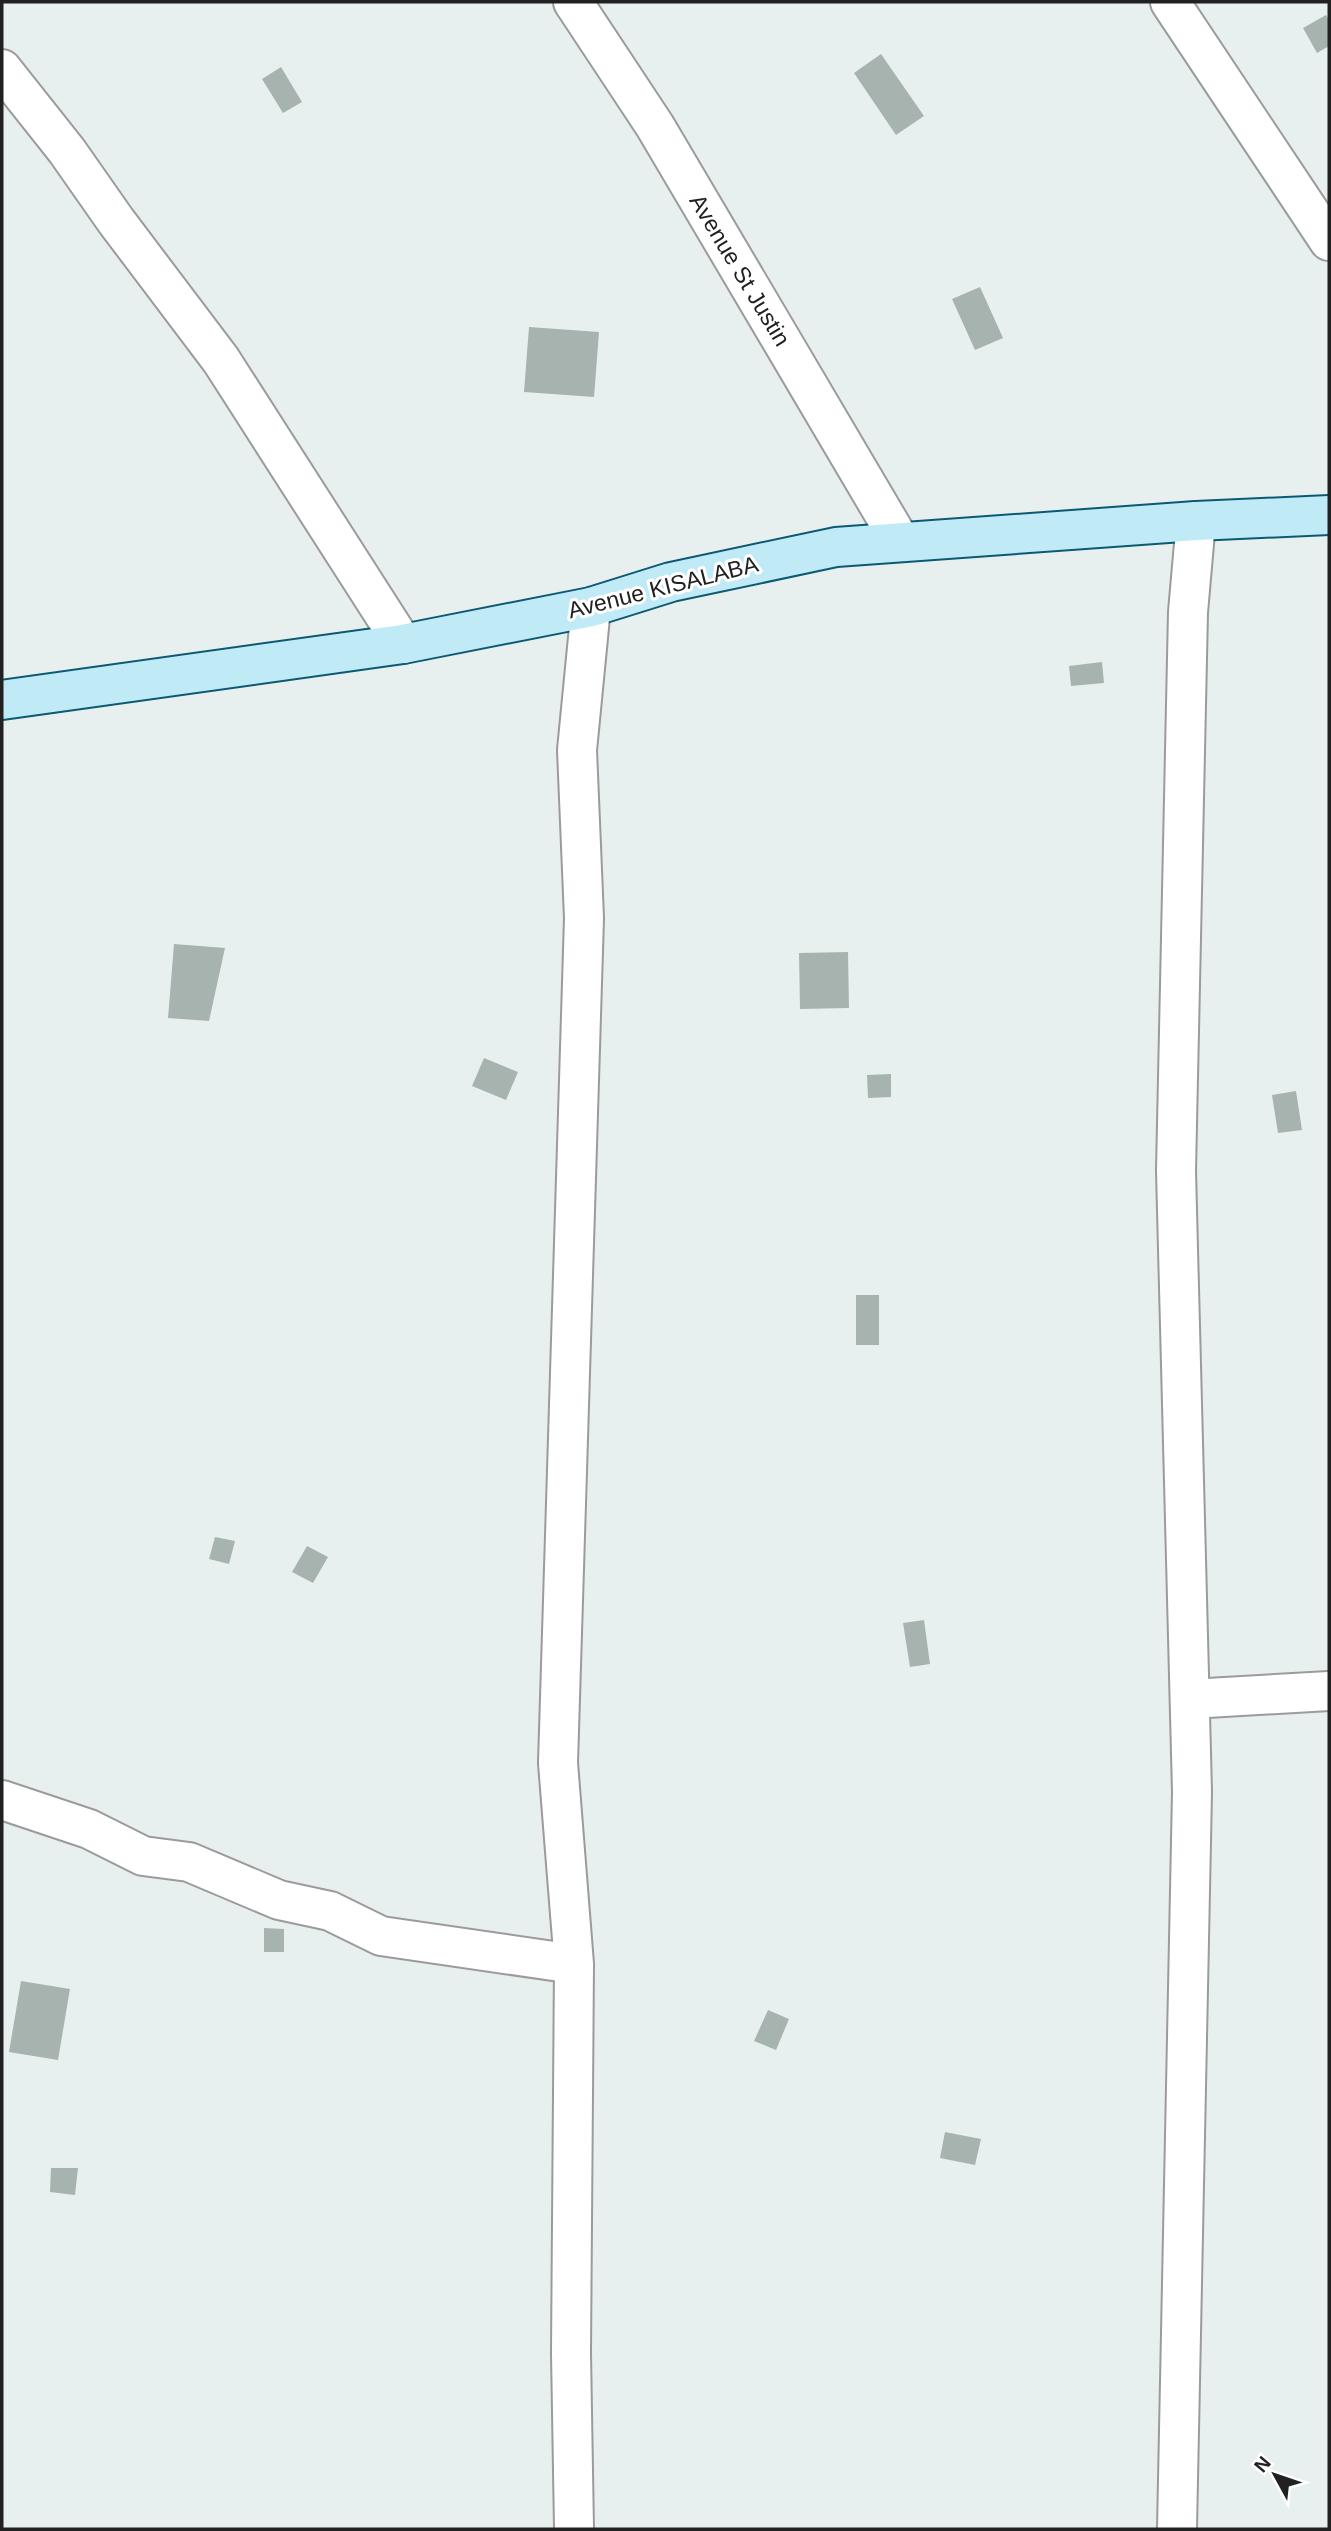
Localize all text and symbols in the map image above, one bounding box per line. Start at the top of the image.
street label: Avenue St Justin [685,190,795,350]
street label: Avenue KISALABA [565,551,761,623]
north arrow [1240,2440,1310,2510]
text: N [1250,2452,1275,2476]

